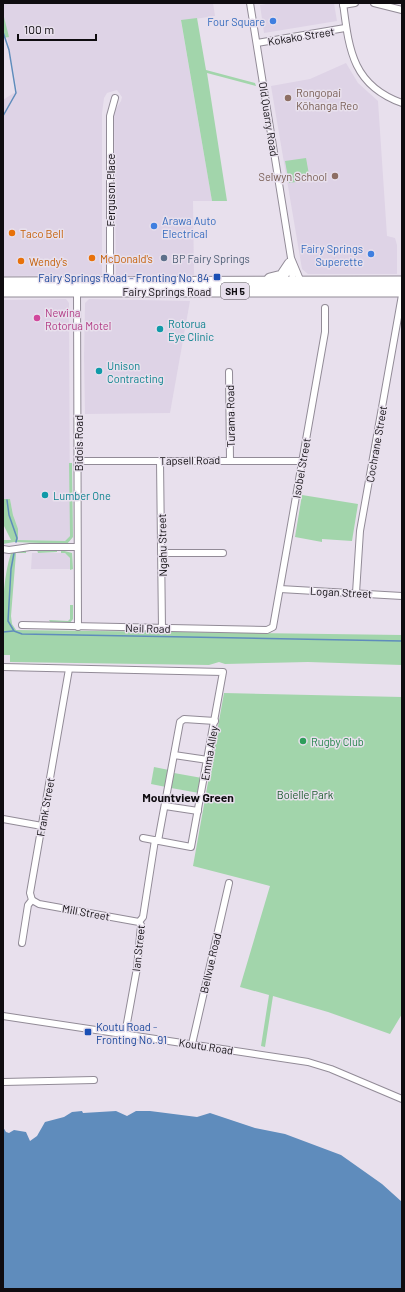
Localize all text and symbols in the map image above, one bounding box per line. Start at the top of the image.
place label: Four Square [207,15,265,28]
scale bar [18,16,96,42]
marker: Four Square [268,16,278,26]
text: 100 m [24,22,54,36]
street label: Kokako Street [267,24,335,48]
street label: Old Quarry Road [257,81,281,157]
place label: Rongopai Kōhanga Reo [296,86,358,112]
marker: Rongopai Kōhanga Reo [283,93,293,103]
street label: Ferguson Place [104,153,117,226]
place label: Selwyn School [259,170,327,183]
marker: Selwyn School [330,171,340,181]
place label: Arawa Auto Electrical [162,214,216,240]
marker: Arawa Auto Electrical [149,221,159,231]
place label: Taco Bell [20,227,63,240]
marker: Taco Bell [7,228,17,238]
place label: Fairy Springs Superette [301,242,363,268]
marker: Fairy Springs Superette [366,249,376,259]
place label: McDonald's [100,252,153,265]
place label: BP Fairy Springs [172,252,250,265]
marker: McDonald's [87,253,97,263]
marker: BP Fairy Springs [159,253,169,263]
place label: Wendy's [29,255,67,268]
marker: Wendy's [16,256,26,266]
place label: Fairy Springs Road - Fronting No. 84 [38,271,209,284]
marker: Fairy Springs Road - Fronting No. 84 [212,272,222,282]
road number: SH 5 [221,283,249,299]
street label: Fairy Springs Road [123,285,211,298]
place label: Newina Rotorua Motel [45,306,111,332]
marker: Newina Rotorua Motel [32,313,42,323]
place label: Rotorua Eye Clinic [168,317,214,343]
marker: Rotorua Eye Clinic [155,324,165,334]
place label: Unison Contracting [107,359,164,385]
marker: Unison Contracting [94,366,104,376]
street label: Turama Road [223,385,237,447]
street label: Cochrane Street [363,405,389,483]
street label: Bidois Road [72,415,85,471]
street label: Isobel Street [289,437,313,499]
street label: Tapsell Road [160,453,220,467]
place label: Lumber One [53,489,111,502]
marker: Lumber One [40,490,50,500]
street label: Ngahu Street [155,513,169,577]
street label: Logan Street [310,584,372,600]
street label: Neil Road [125,621,171,635]
street label: Emma Alley [198,725,220,781]
place label: Rugby Club [311,735,364,748]
marker: Rugby Club [298,736,308,746]
street label: Frank Street [33,777,57,837]
park label: Boielle Park [277,788,334,801]
district label: Mountview Green [142,790,234,804]
street label: Mill Street [61,901,111,923]
street label: Ian Street [129,924,147,972]
street label: Bellvue Road [197,932,223,994]
place label: Koutu Road - Fronting No. 91 [96,1020,167,1046]
marker: Koutu Road - Fronting No. 91 [83,1027,93,1037]
street label: Koutu Road [178,1035,234,1057]

